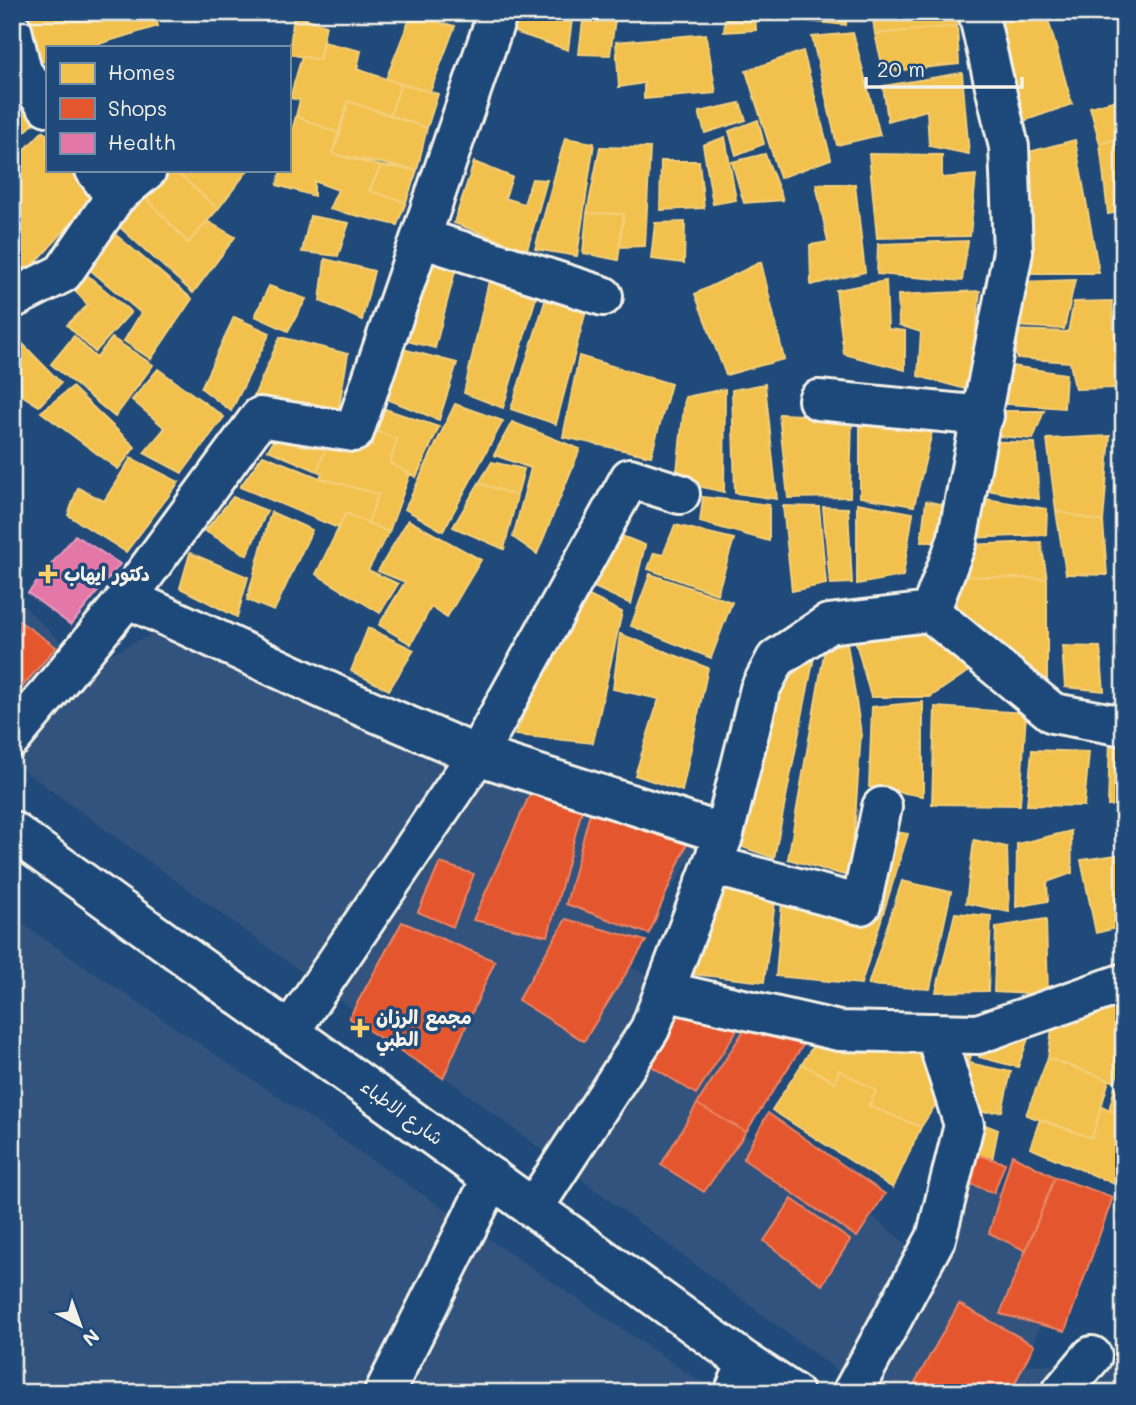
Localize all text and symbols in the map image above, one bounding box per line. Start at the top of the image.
legend [46,46,290,172]
scale bar [866,46,1022,90]
text: 20 m [877,55,925,82]
text: Homes [108,58,175,85]
text: Shops [108,94,167,121]
text: Health [108,128,175,155]
place label: دكتور ايهاب [64,561,150,587]
marker: دكتور ايهاب [38,564,58,584]
place label: مجمع الرزان الطبي [376,1004,472,1056]
marker: مجمع الرزان الطبي [350,1018,370,1038]
street label: شارع الاطباء [355,1073,449,1152]
north arrow [46,1290,116,1360]
text: N [78,1324,105,1352]

